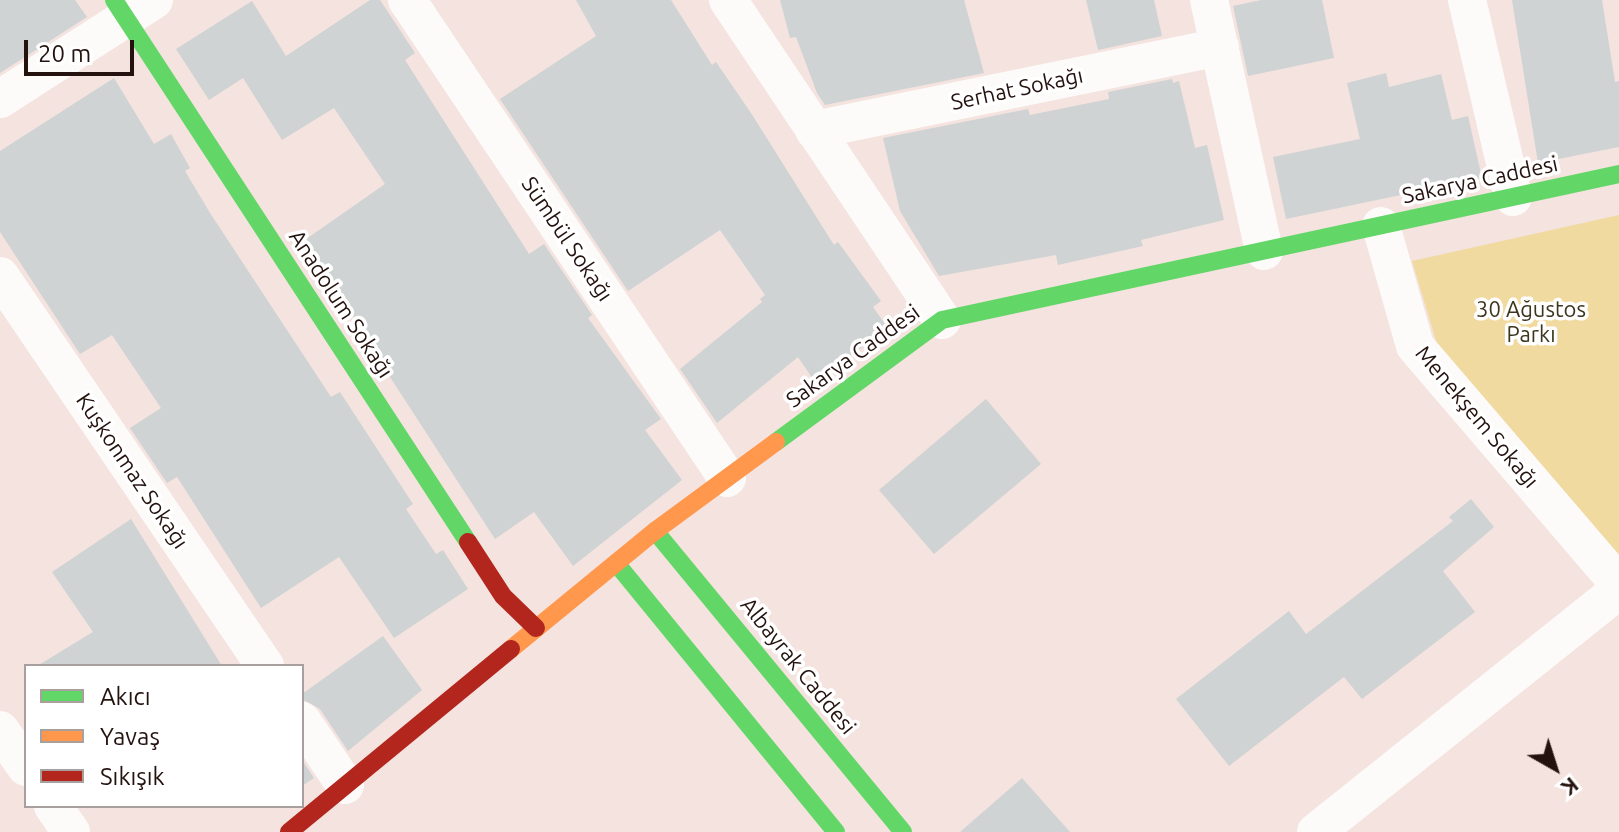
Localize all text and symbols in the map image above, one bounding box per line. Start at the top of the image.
scale bar [28,24,138,74]
text: 20 m [38,40,91,67]
street label: Serhat Sokağı [949,62,1085,116]
street label: Sakarya Caddesi [1400,151,1560,209]
street label: Sümbül Sokağı [516,172,618,306]
street label: Anadolum Sokağı [283,225,399,383]
park label: 30 Ağustos Parkı [1476,297,1586,348]
street label: Sakarya Caddesi [781,299,925,413]
street label: Menekşem Sokağı [1410,340,1544,494]
street label: Kuşkonmaz Sokağı [70,388,194,554]
street label: Albayrak Caddesi [735,592,861,740]
legend [24,664,304,808]
text: Akıcı [100,683,151,710]
text: Yavaş [100,723,160,750]
north arrow [1515,728,1595,808]
text: Sıkışık [100,763,165,790]
text: K [1557,773,1584,801]

